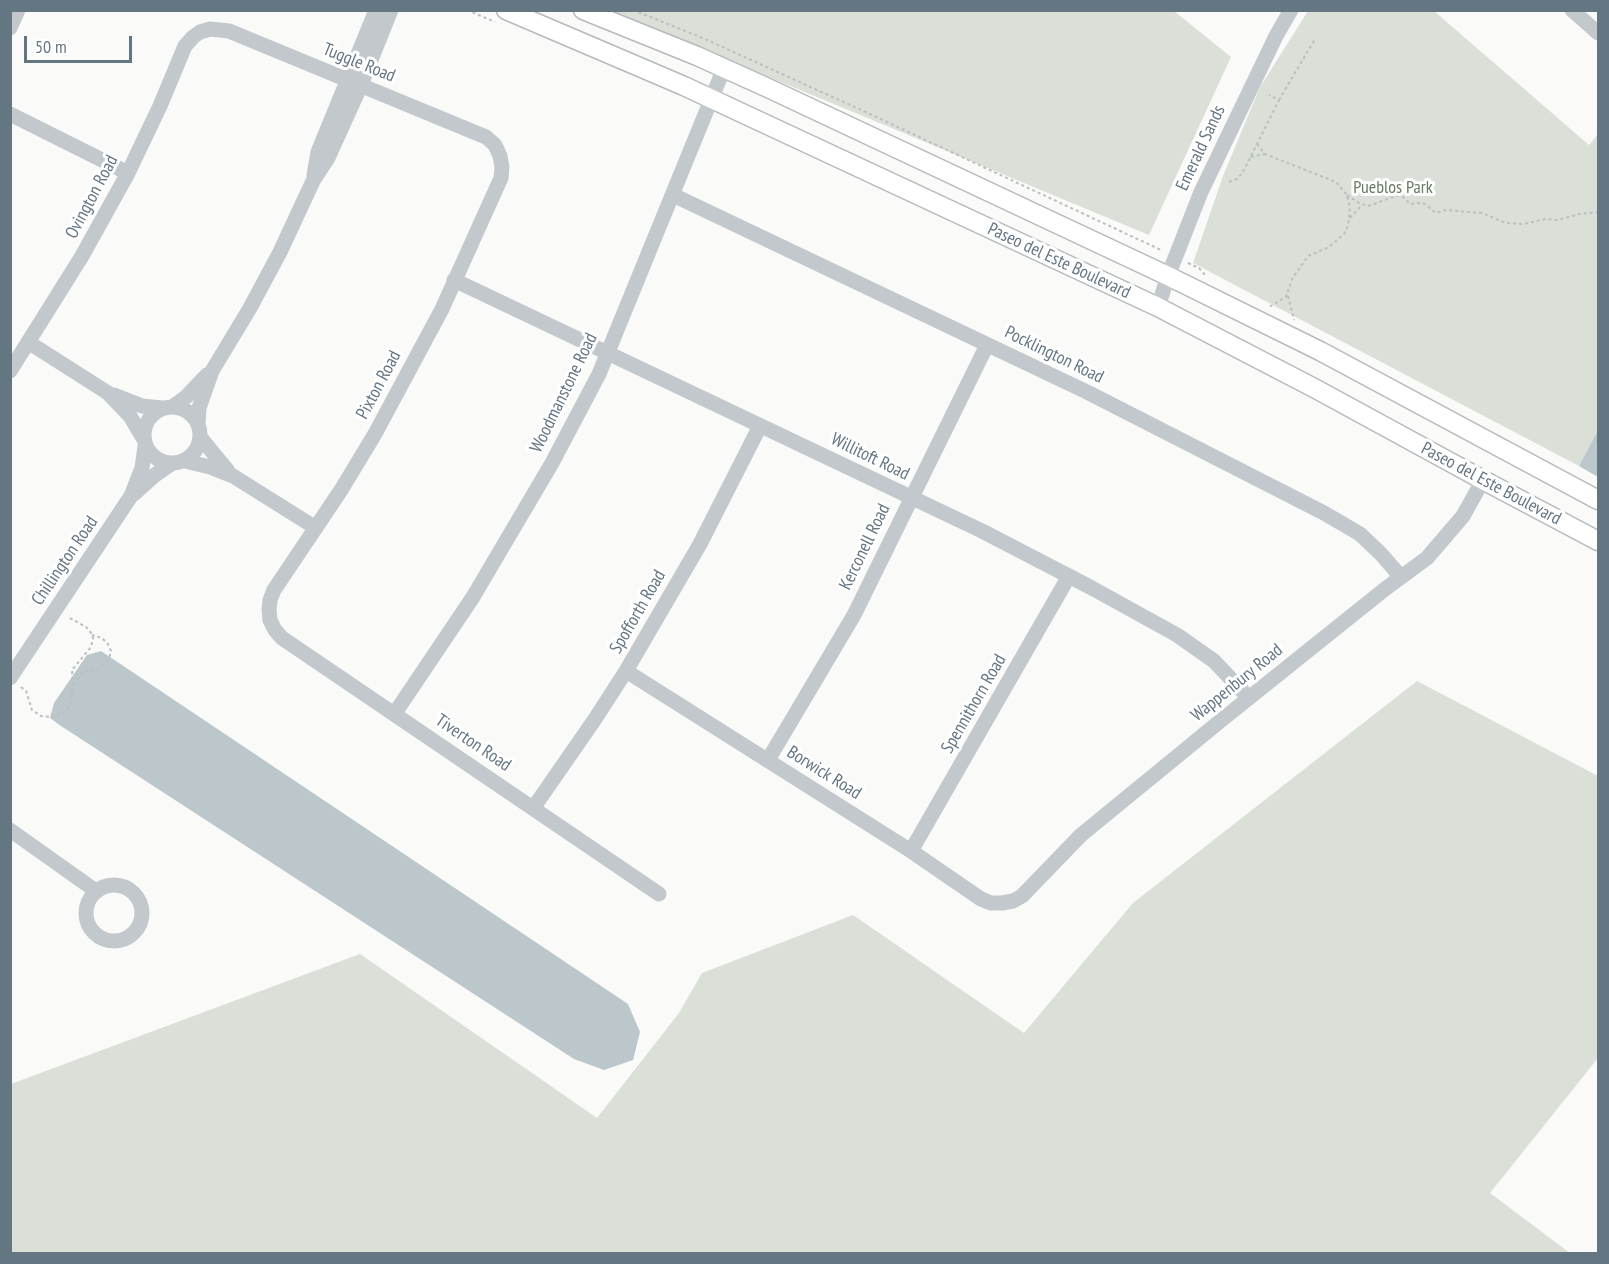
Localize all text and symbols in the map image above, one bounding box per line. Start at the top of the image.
scale bar [27,24,135,62]
text: 50 m [35,35,67,58]
street label: Tuggle Road [320,39,398,87]
street label: Emerald Sands [1172,102,1230,194]
street label: Ovington Road [61,152,123,242]
park label: Pueblos Park [1353,177,1433,199]
street label: Paseo del Este Boulevard [984,218,1134,304]
street label: Pocklington Road [1001,322,1107,388]
street label: Woodmanstone Road [526,330,602,456]
street label: Pixton Road [352,347,406,423]
street label: Willitoft Road [827,429,913,485]
street label: Paseo del Este Boulevard [1417,438,1565,530]
street label: Kerconell Road [835,501,895,593]
street label: Chillington Road [27,512,103,610]
street label: Spofforth Road [605,566,671,658]
street label: Wappenbury Road [1187,640,1287,726]
street label: Spennithorn Road [937,651,1011,757]
street label: Tiverton Road [431,710,515,776]
street label: Borwick Road [783,742,865,804]

